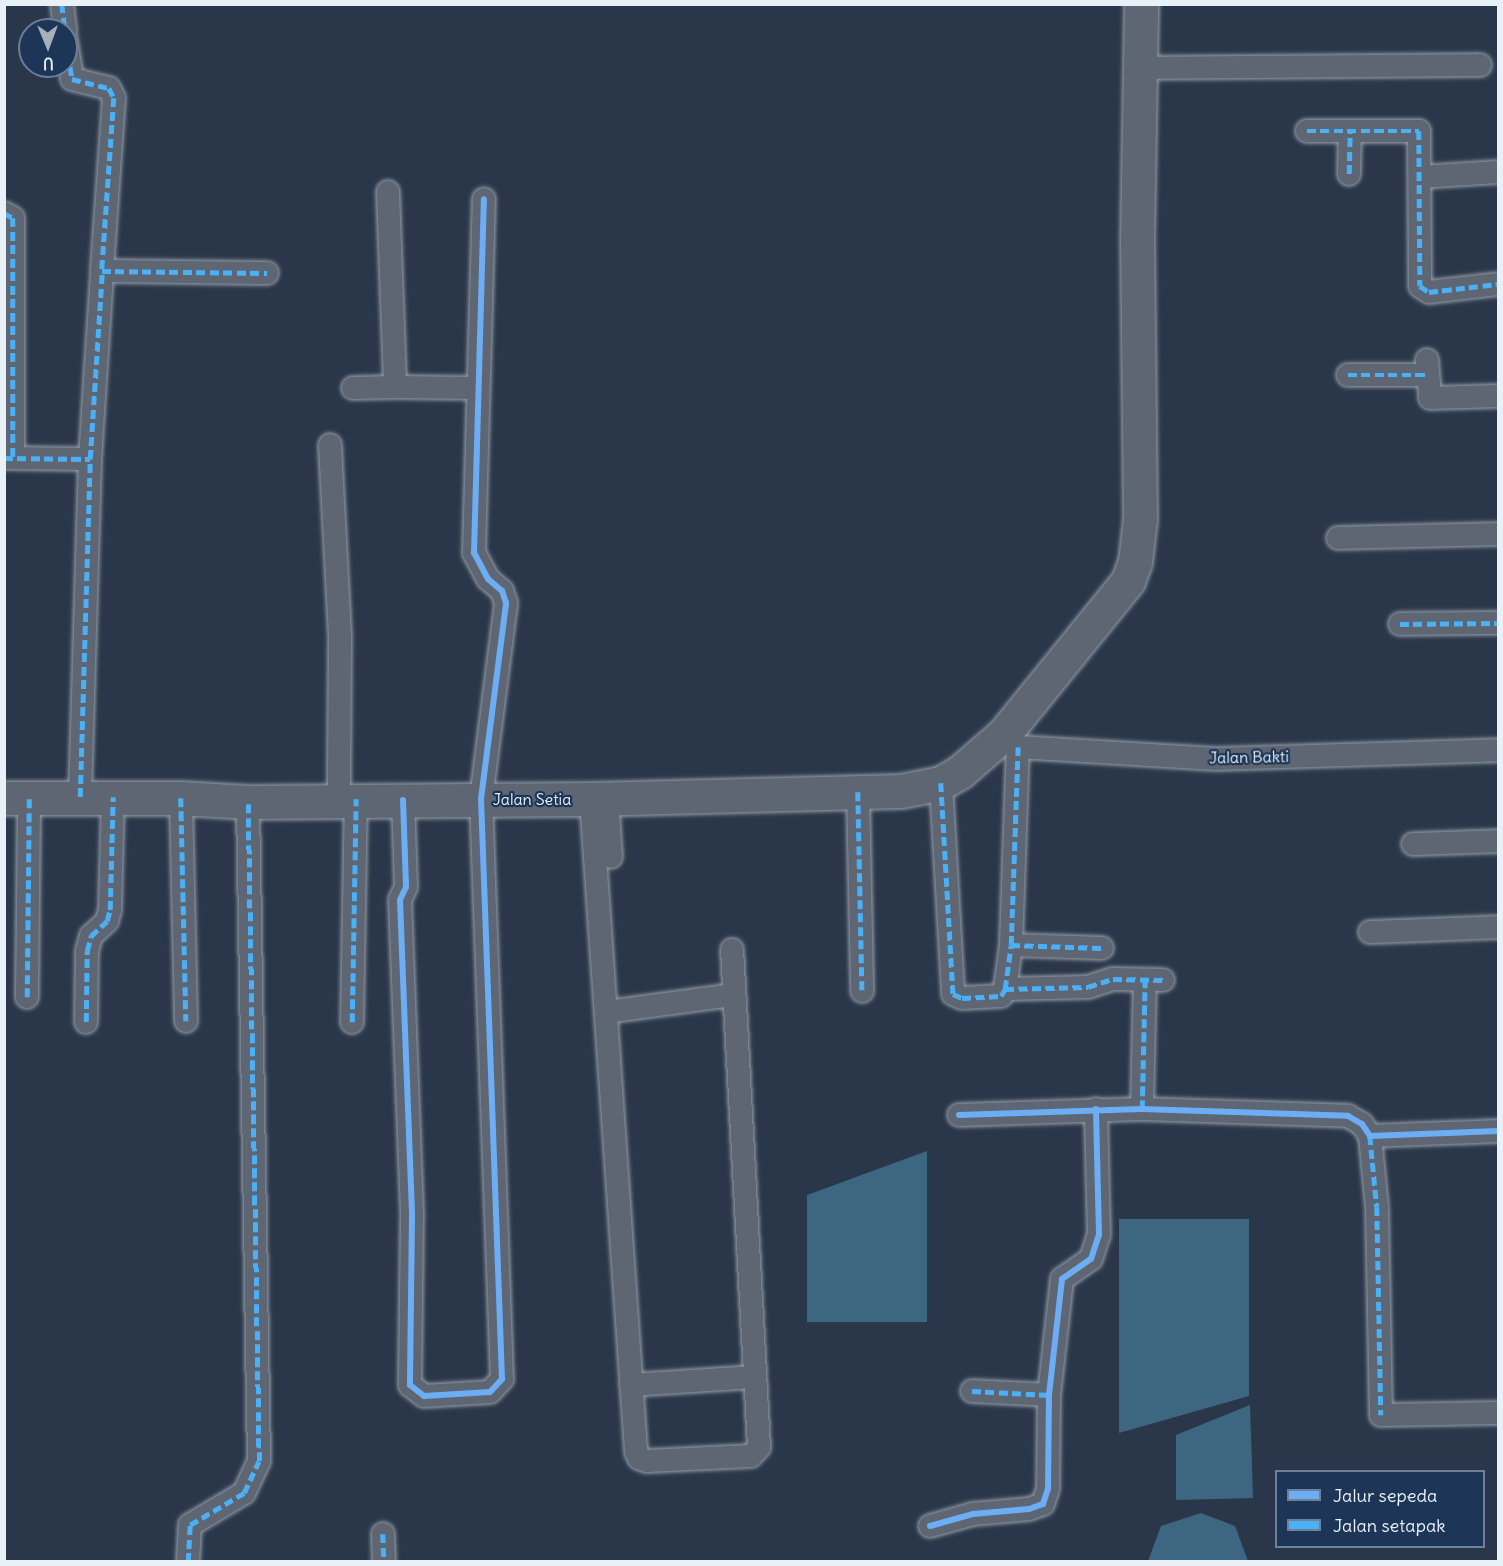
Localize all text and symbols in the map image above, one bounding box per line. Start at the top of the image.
north arrow [18,18,78,78]
text: U [43,54,54,74]
street label: Jalan Bakti [1209,747,1289,767]
street label: Jalan Setia [493,789,571,809]
legend [1275,1470,1485,1548]
text: Jalur sepeda [1333,1484,1437,1507]
text: Jalan setapak [1333,1514,1445,1537]

